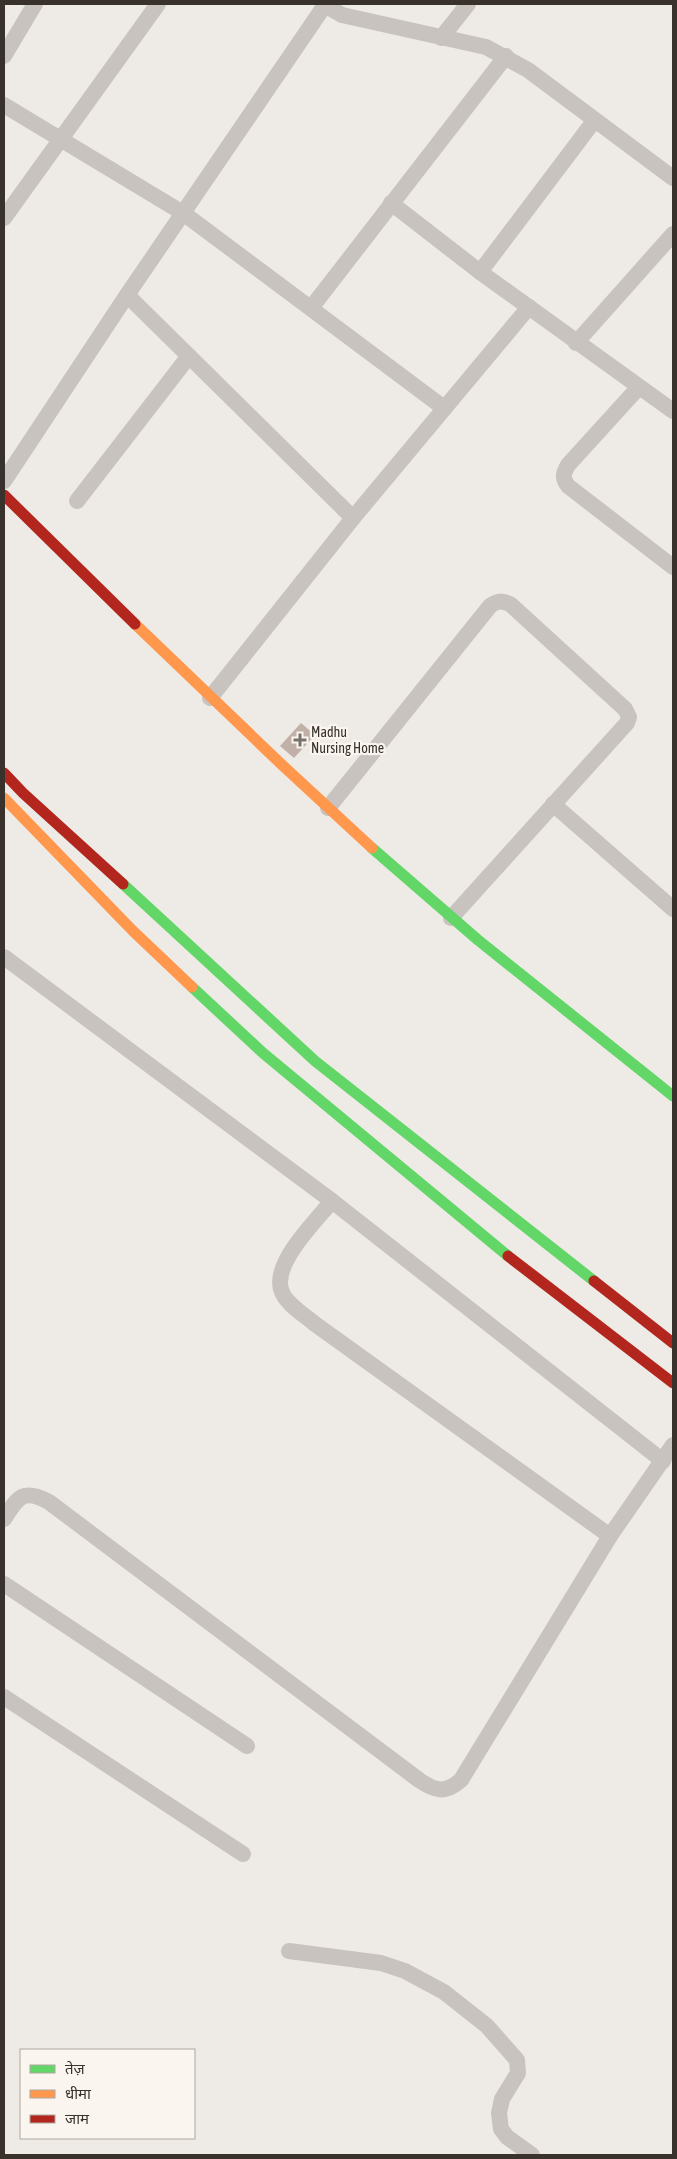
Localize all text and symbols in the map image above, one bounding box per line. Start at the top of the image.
place label: Madhu Nursing Home [311,724,384,756]
marker: Madhu Nursing Home [293,733,307,747]
legend [20,2049,195,2139]
text: तेज़ [65,2060,86,2077]
text: धीमा [65,2085,92,2102]
text: जाम [65,2110,90,2127]

